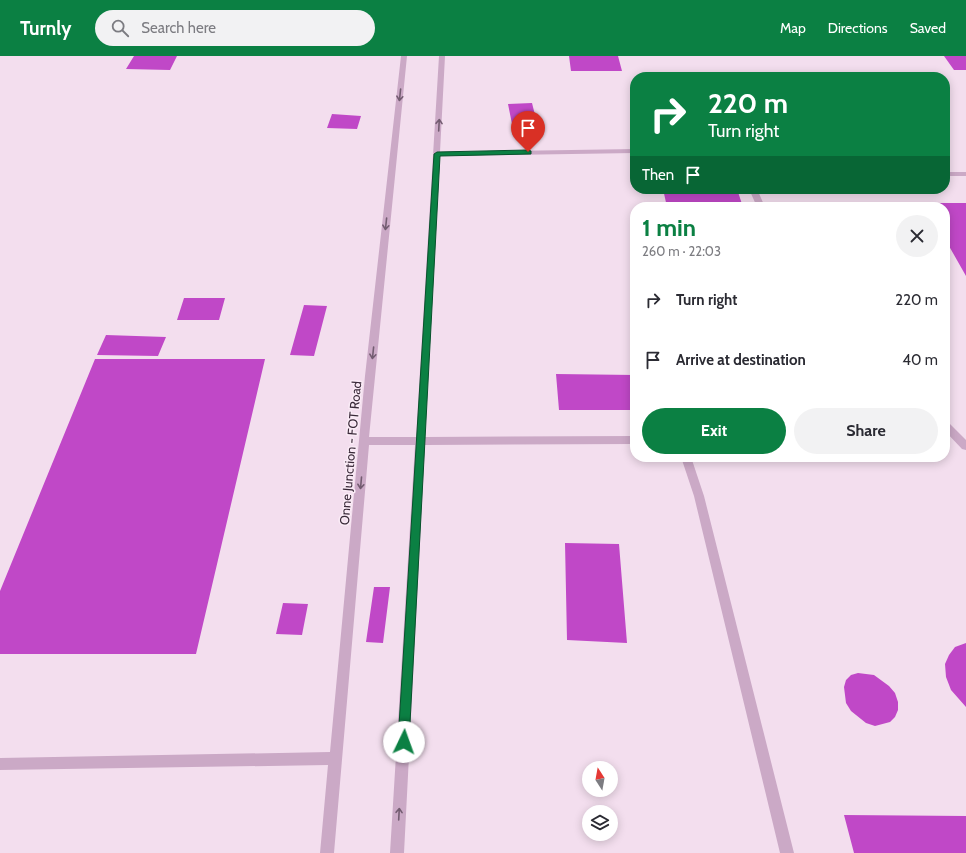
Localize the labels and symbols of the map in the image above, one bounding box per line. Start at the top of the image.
one-way arrow [396,88,403,101]
pin [511,111,545,152]
one-way arrow [435,119,442,132]
one-way arrow [383,217,390,230]
one-way arrow [369,346,376,359]
street label: Onne Junction - FOT Road [336,380,364,526]
one-way arrow [357,476,364,489]
position arrow [383,721,425,763]
north arrow [582,761,618,797]
one-way arrow [396,808,403,821]

